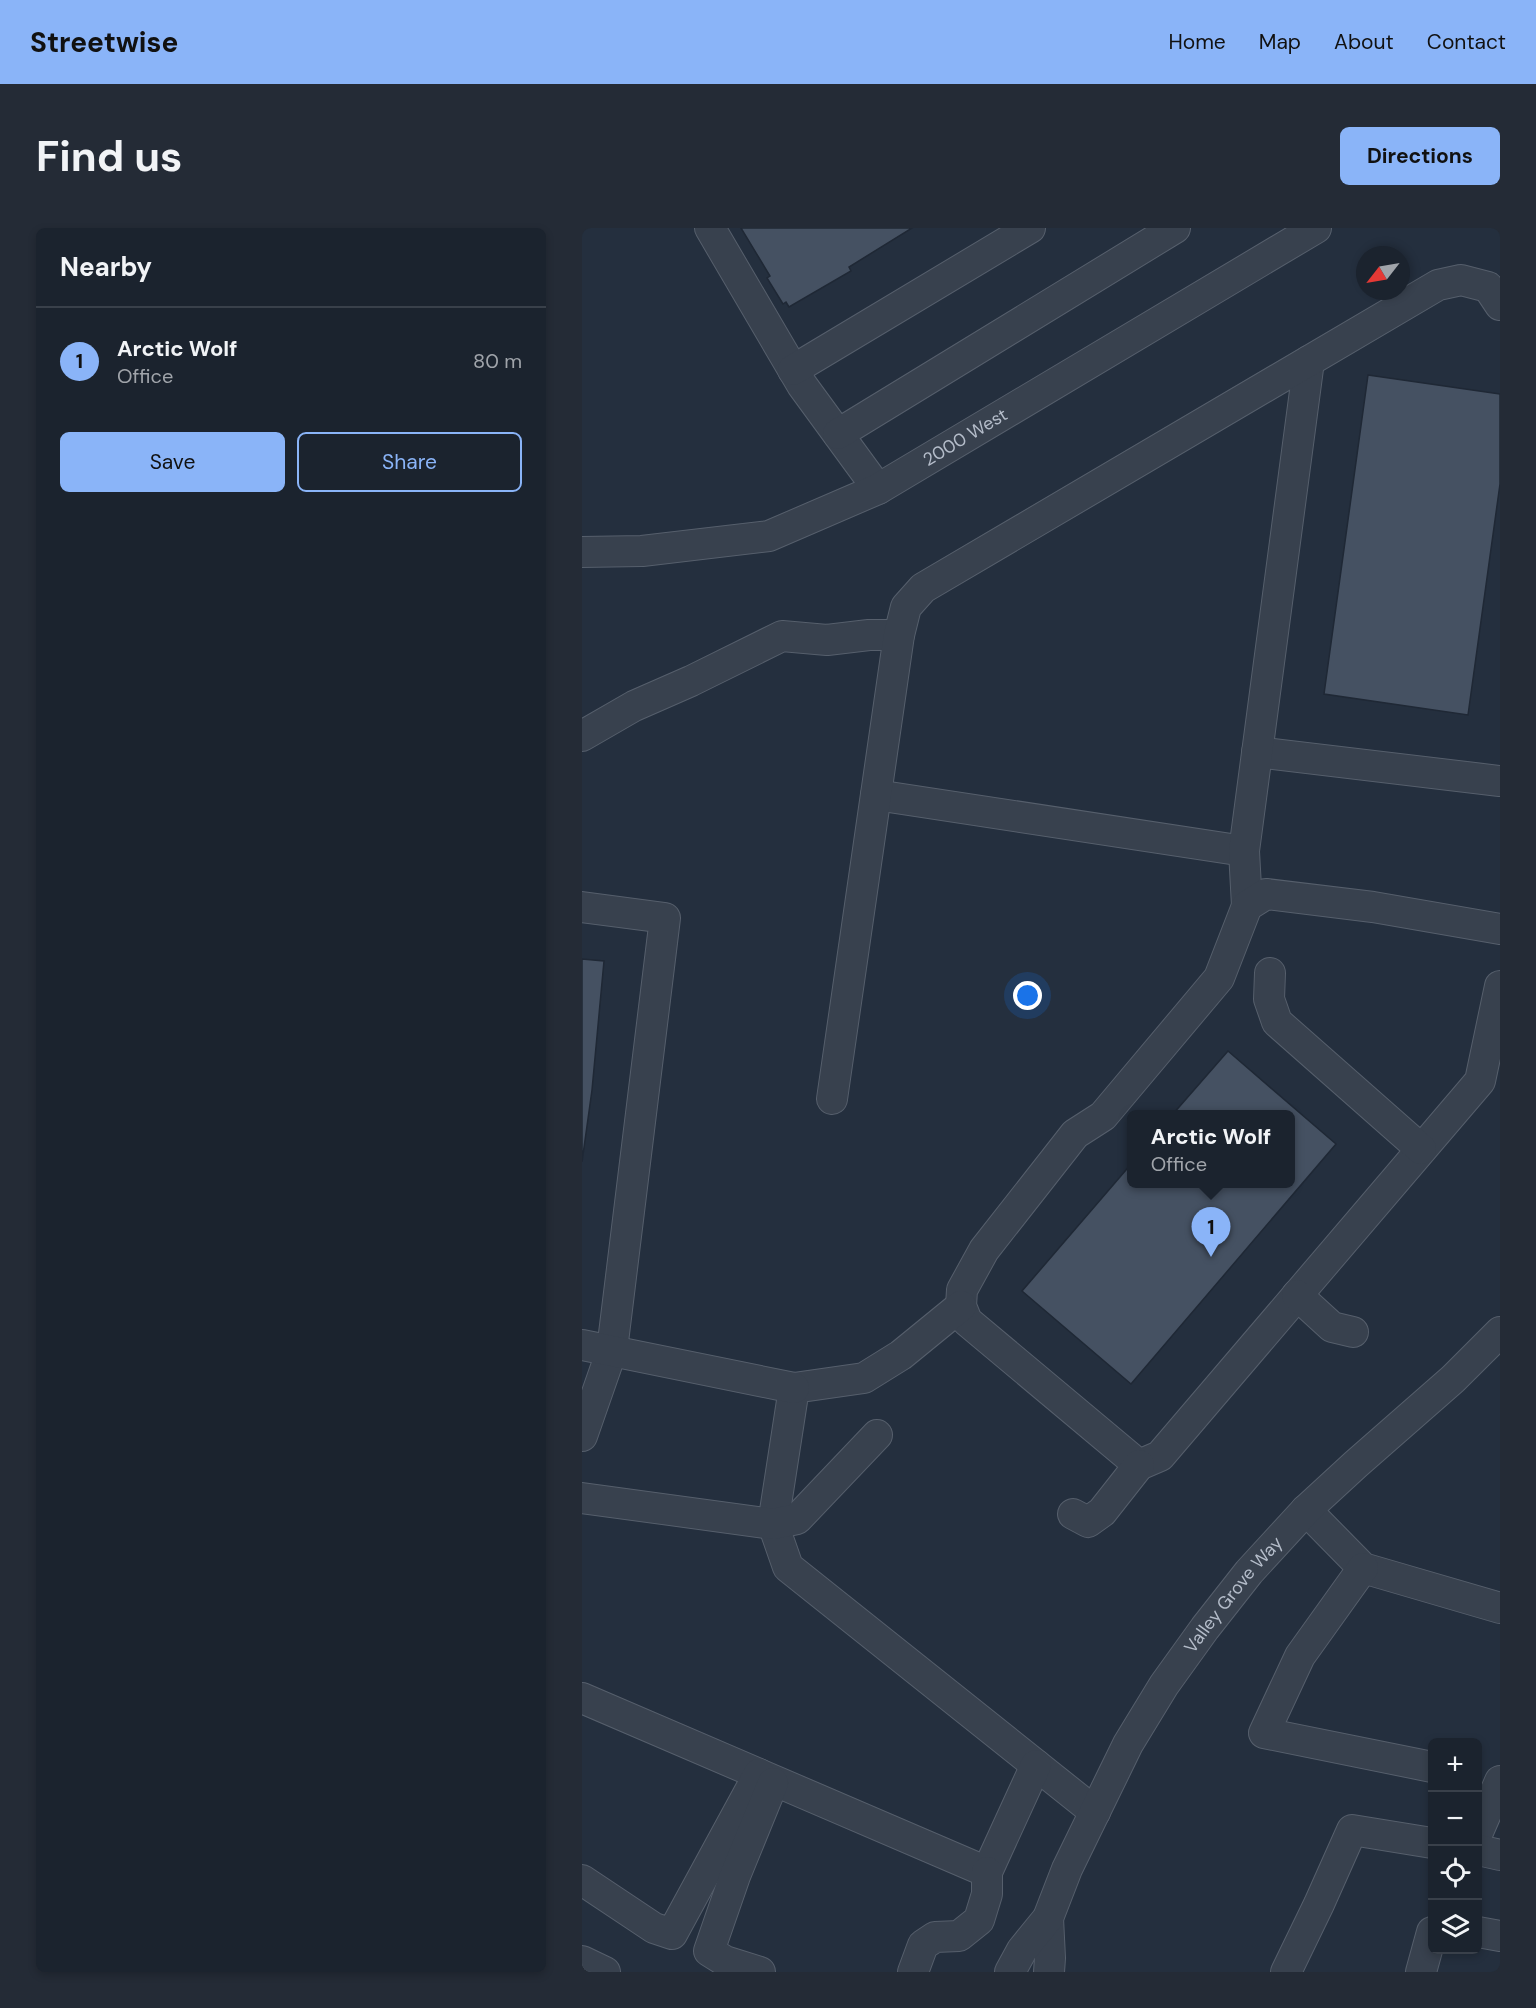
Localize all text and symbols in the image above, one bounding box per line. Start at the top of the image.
text: Streetwise [30,24,178,61]
text: Home [1168,28,1226,56]
text: Map [1259,28,1301,56]
text: About [1334,28,1394,56]
text: Contact [1427,28,1506,56]
button: Directions [1340,127,1500,185]
text: Find us [36,129,182,184]
north arrow [1356,246,1410,300]
text: Nearby [60,250,152,284]
text: Arctic Wolf [117,334,237,363]
text: 1 [76,348,83,374]
text: 80 m [473,348,522,374]
text: Office [117,363,173,389]
street label: 2000 West [918,403,1012,472]
button: Save [60,432,285,492]
button: Share [297,432,522,492]
your location [1013,981,1042,1010]
popup [1127,1110,1295,1188]
text: Arctic Wolf [1151,1122,1271,1151]
text: Office [1151,1151,1207,1177]
pin: 1 [1192,1208,1230,1257]
street label: Valley Grove Way [1179,1531,1288,1658]
map controls [1428,1738,1482,1954]
button: + [1428,1738,1482,1792]
button: − [1428,1792,1482,1846]
button: locate [1428,1846,1482,1900]
button: layers [1428,1900,1482,1954]

